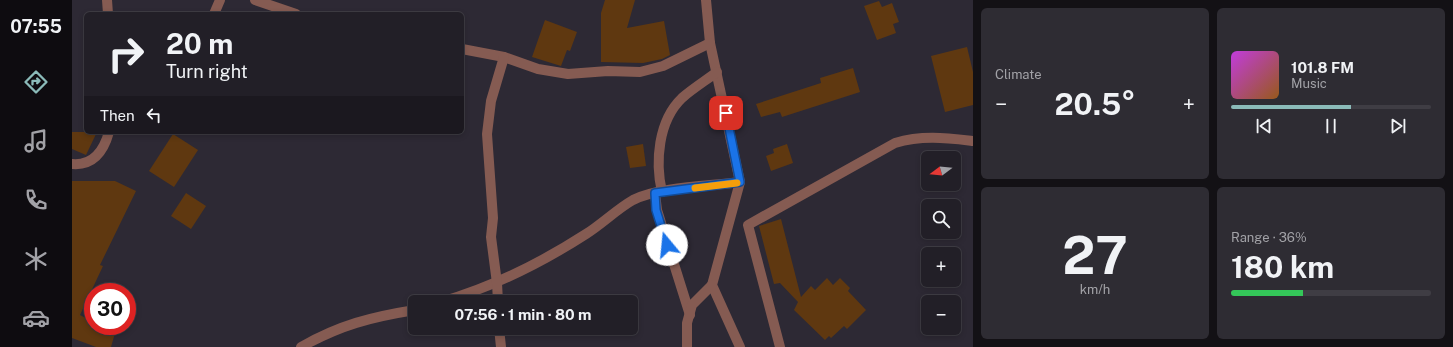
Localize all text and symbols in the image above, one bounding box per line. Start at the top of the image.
text: 07:55 [10,16,62,37]
text: 20 m [166,27,233,60]
icon: right [100,28,152,80]
text: 101.8 FM [1291,59,1354,76]
text: Turn right [166,61,248,82]
text: Climate [995,67,1042,82]
icon: directions [22,68,50,96]
text: Music [1291,76,1327,91]
text: 20.5° [1055,86,1135,122]
text: − [995,91,1007,117]
text: + [1183,91,1195,117]
pin [709,96,743,130]
icon: arrive [715,102,737,124]
icon: left [143,104,165,126]
text: Then [100,107,135,124]
icon: previous [1253,115,1275,137]
icon: pause [1320,115,1342,137]
icon: next [1387,115,1409,137]
icon: music [22,127,50,155]
north arrow [921,151,961,191]
map controls [921,151,961,335]
icon: phone [22,186,50,214]
button: search [921,199,961,239]
position arrow [646,224,688,266]
text: 27 [1062,225,1128,286]
text: Range · 36% [1231,230,1307,245]
icon: climate [22,245,50,273]
button: + [921,247,961,287]
text: 180 km [1231,249,1334,285]
text: km/h [1080,282,1110,297]
speed limit sign: 30 [84,283,136,335]
button: − [921,295,961,335]
icon: car [22,304,50,332]
text: 07:56 · 1 min · 80 m [455,306,591,323]

